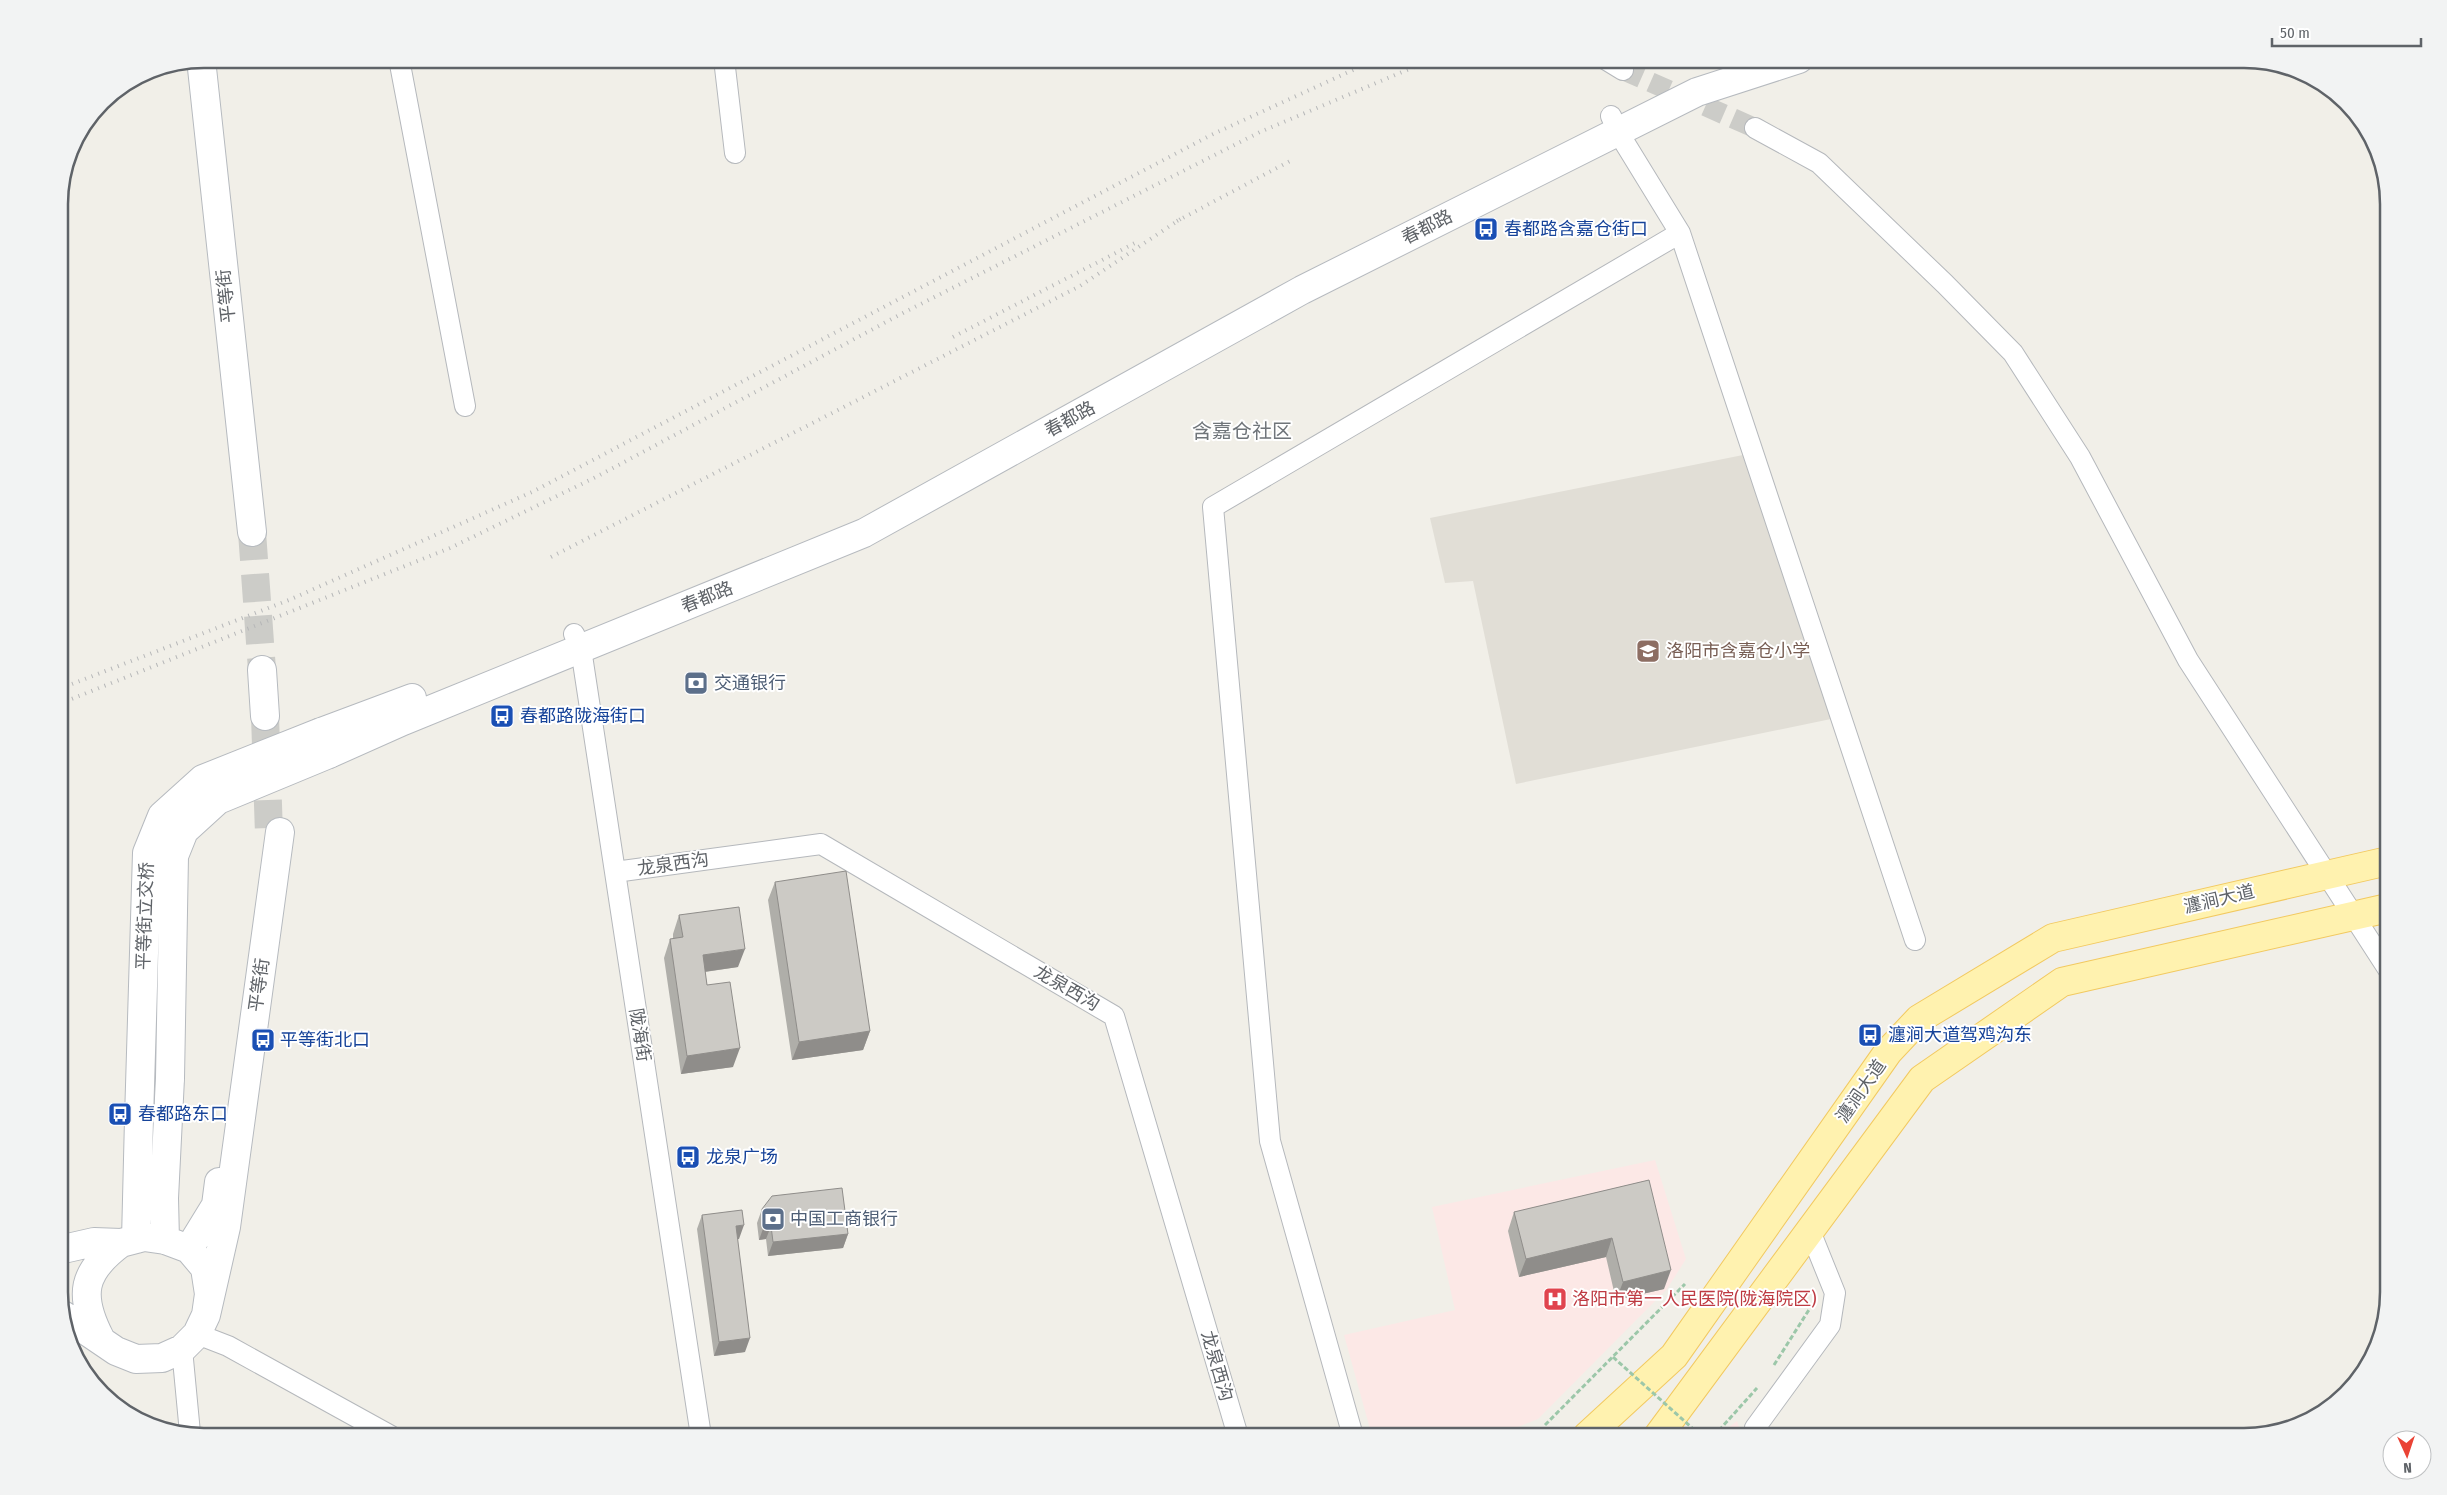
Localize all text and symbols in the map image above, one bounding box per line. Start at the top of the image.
scale bar [2272,15,2421,47]
text: 50 m [2280,24,2310,42]
street label: 春都路 [1398,205,1456,249]
bus stop icon: 春都路含嘉仓街口 [1473,216,1499,242]
place label: 春都路含嘉仓街口 [1504,218,1648,240]
street label: 平等街 [212,268,240,324]
street label: 春都路 [1041,396,1099,442]
district label: 含嘉仓社区 [1192,419,1292,443]
street label: 春都路 [678,577,736,617]
school or university icon: 洛阳市含嘉仓小学 [1635,638,1661,664]
place label: 洛阳市含嘉仓小学 [1666,640,1810,662]
bank icon: 交通银行 [683,670,709,696]
place label: 交通银行 [714,672,786,694]
bus stop icon: 春都路陇海街口 [489,703,515,729]
place label: 春都路陇海街口 [520,705,646,727]
street label: 龙泉西沟 [636,848,710,880]
street label: 平等街立交桥 [132,862,158,970]
street label: 瀍涧大道 [2181,880,2257,918]
street label: 平等街 [244,957,274,1013]
street label: 龙泉西沟 [1030,960,1104,1016]
street label: 陇海街 [625,1007,655,1063]
bus stop icon: 瀍涧大道驾鸡沟东 [1857,1022,1883,1048]
place label: 瀍涧大道驾鸡沟东 [1888,1024,2032,1046]
bus stop icon: 平等街北口 [250,1027,276,1053]
place label: 平等街北口 [280,1029,370,1051]
street label: 瀍涧大道 [1831,1055,1891,1127]
bus stop icon: 春都路东口 [107,1101,133,1127]
place label: 春都路东口 [138,1103,228,1125]
bus stop icon: 龙泉广场 [675,1144,701,1170]
place label: 龙泉广场 [706,1146,778,1168]
bank icon: 中国工商银行 [760,1206,786,1232]
place label: 中国工商银行 [790,1208,898,1230]
hospital icon: 洛阳市第一人民医院(陇海院区) [1542,1286,1568,1312]
place label: 洛阳市第一人民医院(陇海院区) [1572,1288,1817,1310]
street label: 龙泉西沟 [1197,1328,1237,1404]
north arrow [2382,1430,2432,1480]
text: N [2403,1459,2412,1476]

